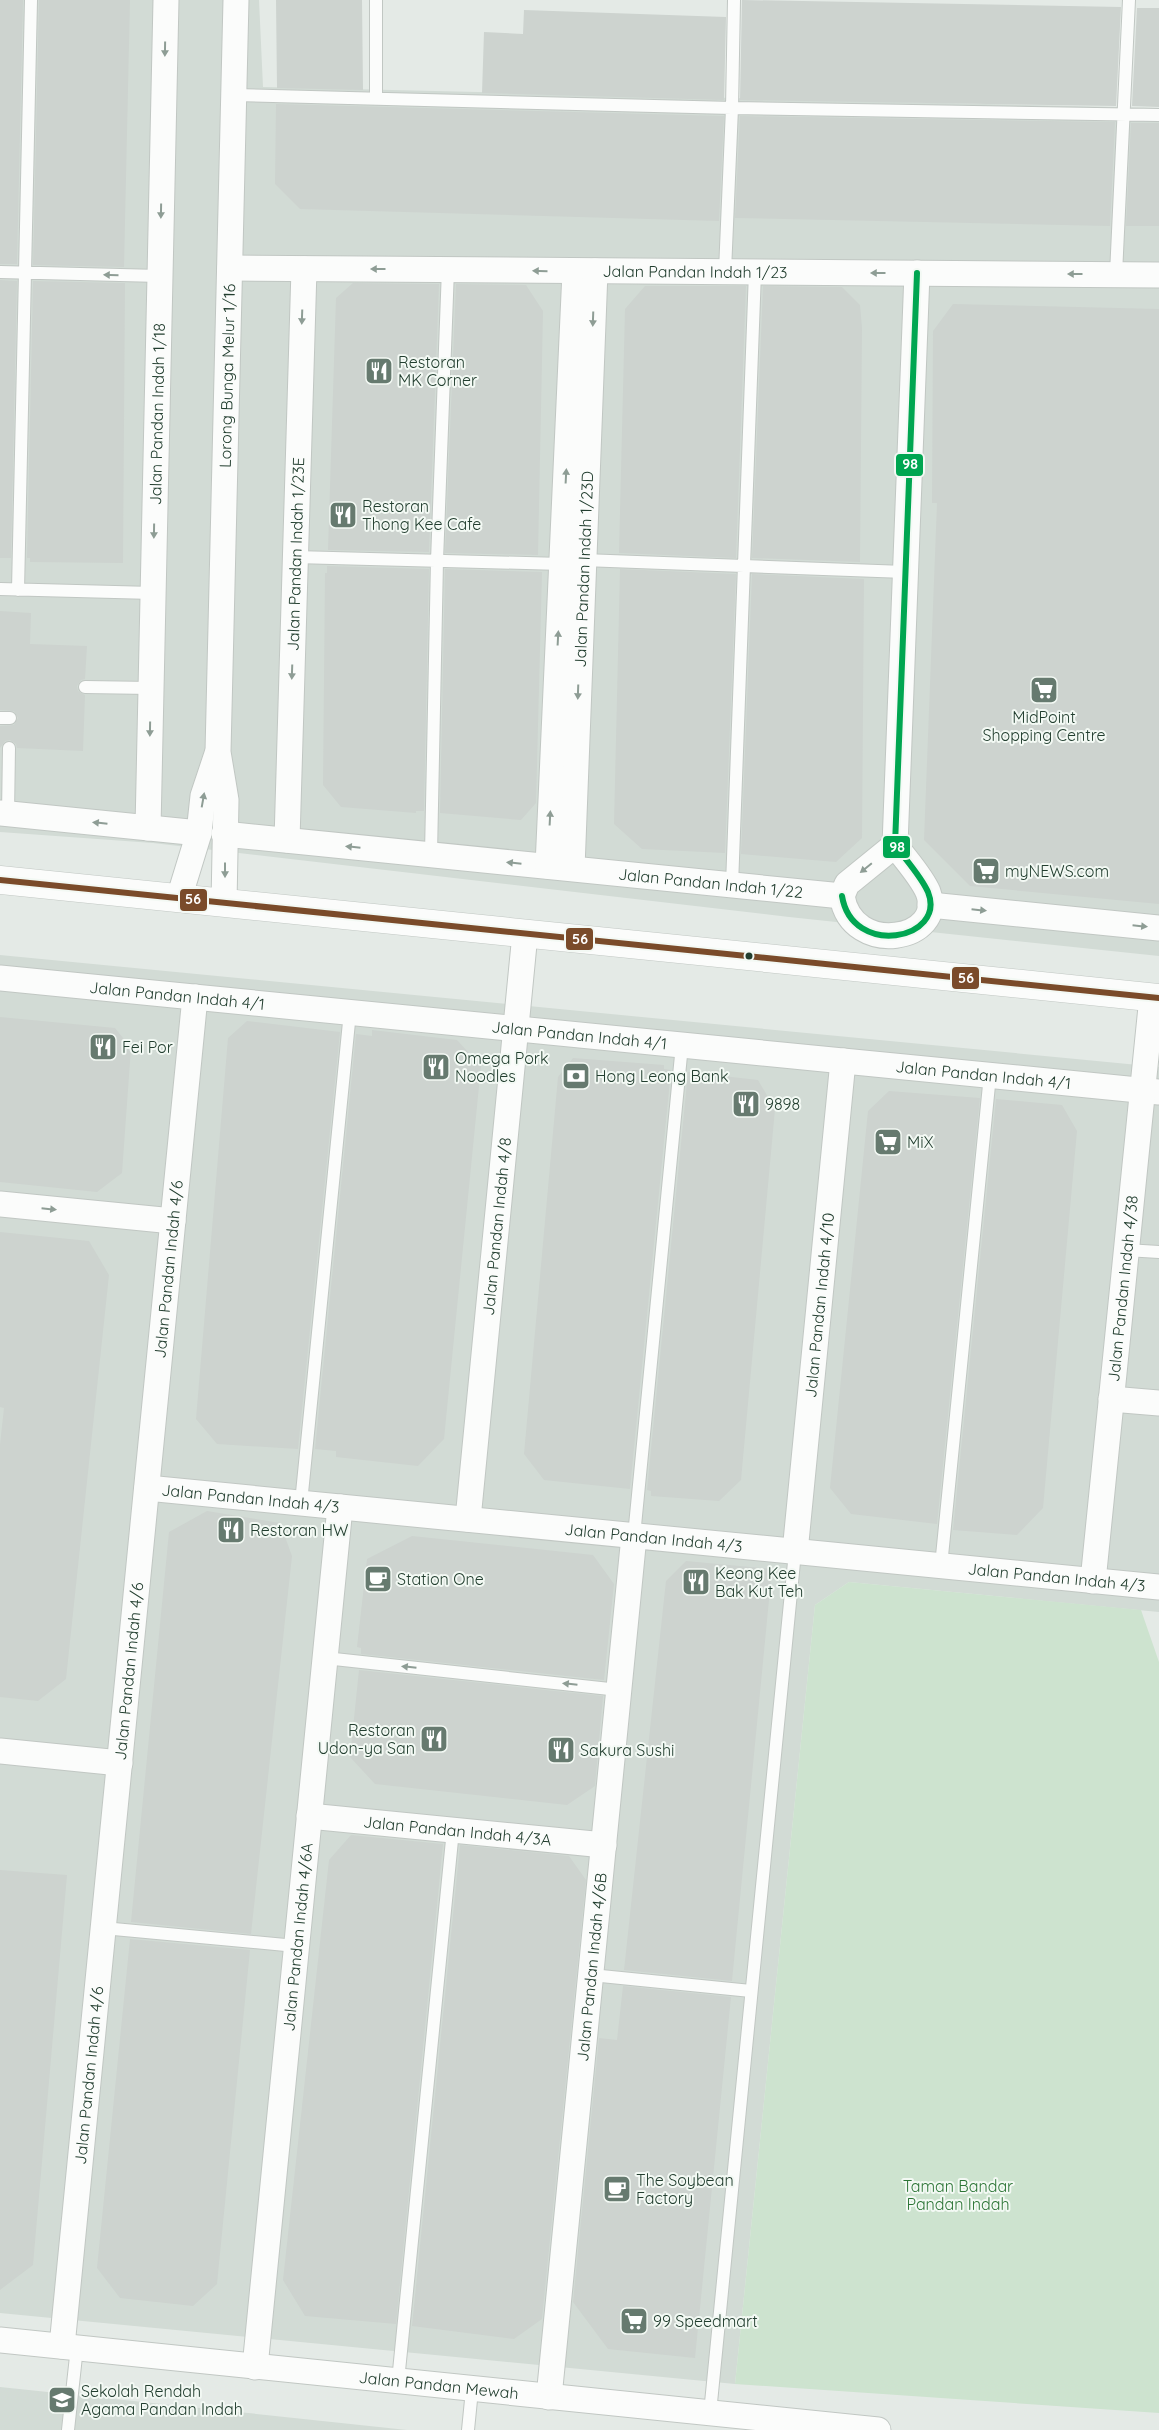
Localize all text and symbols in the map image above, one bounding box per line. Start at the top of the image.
one-way arrow [161,41,169,57]
one-way arrow [157,203,165,219]
street label: Jalan Pandan Indah 1/23 [602,261,788,282]
one-way arrow [370,265,386,273]
one-way arrow [532,267,548,275]
one-way arrow [870,269,886,277]
one-way arrow [103,270,119,278]
one-way arrow [1067,270,1083,278]
street label: Lorong Bunga Melur 1/16 [215,283,239,468]
one-way arrow [298,310,306,326]
one-way arrow [588,312,596,328]
street label: Jalan Pandan Indah 1/18 [145,323,169,505]
place label: Restoran MK Corner [398,352,477,390]
restaurant icon: Restoran MK Corner [364,356,394,386]
line badge: 98 [895,453,924,477]
text: 98 [902,455,918,473]
street label: Jalan Pandan Indah 1/23E [283,457,308,651]
one-way arrow [562,467,570,483]
street label: Jalan Pandan Indah 1/23D [570,471,597,668]
place label: Restoran Thong Kee Cafe [362,496,481,534]
restaurant icon: Restoran Thong Kee Cafe [328,500,358,530]
one-way arrow [150,523,158,539]
one-way arrow [555,630,563,646]
one-way arrow [288,664,296,680]
supermarket icon: MidPoint Shopping Centre [1029,675,1059,705]
one-way arrow [574,684,582,700]
place label: MidPoint Shopping Centre [982,707,1106,745]
one-way arrow [146,721,154,737]
one-way arrow [199,792,207,808]
one-way arrow [546,809,554,825]
one-way arrow [91,819,107,827]
line badge: 98 [882,835,911,859]
text: 98 [889,838,905,856]
one-way arrow [344,842,360,850]
supermarket icon: myNEWS.com [971,856,1001,886]
one-way arrow [506,859,522,867]
place label: myNEWS.com [1005,861,1109,881]
one-way arrow [221,862,229,878]
one-way arrow [859,863,872,874]
street label: Jalan Pandan Indah 1/22 [617,864,804,902]
line badge: 56 [179,888,208,912]
text: 56 [185,890,201,908]
one-way arrow [971,906,987,914]
one-way arrow [1133,922,1149,930]
line badge: 56 [565,927,594,951]
text: 56 [572,930,588,948]
unlabelled marker [744,951,754,961]
line badge: 56 [951,966,980,990]
text: 56 [958,969,974,987]
street label: Jalan Pandan Indah 4/1 [88,977,266,1014]
street label: Jalan Pandan Indah 4/1 [491,1016,668,1054]
restaurant icon: Fei Por [88,1032,118,1062]
place label: Fei Por [122,1037,173,1057]
place label: Omega Pork Noodles [455,1048,549,1086]
restaurant icon: Omega Pork Noodles [421,1052,451,1082]
street label: Jalan Pandan Indah 4/1 [895,1056,1072,1093]
bank icon: Hong Leong Bank [561,1061,591,1091]
place label: Hong Leong Bank [595,1066,729,1086]
restaurant icon: 9898 [731,1089,761,1119]
place label: 9898 [765,1094,800,1114]
supermarket icon: MiX [873,1127,903,1157]
place label: MiX [907,1132,934,1152]
street label: Jalan Pandan Indah 4/8 [478,1136,515,1316]
street label: Jalan Pandan Indah 4/6 [149,1179,187,1359]
street label: Jalan Pandan Indah 4/38 [1103,1194,1142,1383]
one-way arrow [41,1205,57,1213]
street label: Jalan Pandan Indah 4/10 [800,1212,838,1399]
street label: Jalan Pandan Indah 4/3 [161,1479,340,1517]
restaurant icon: Restoran HW [216,1515,246,1545]
street label: Jalan Pandan Indah 4/3 [564,1519,743,1556]
place label: Restoran HW [250,1520,348,1540]
street label: Jalan Pandan Indah 4/3 [967,1558,1147,1596]
place label: Keong Kee Bak Kut Teh [715,1563,803,1601]
cafe icon: Station One [363,1564,393,1594]
restaurant icon: Keong Kee Bak Kut Teh [681,1567,711,1597]
place label: Station One [397,1569,484,1589]
street label: Jalan Pandan Indah 4/6 [110,1581,147,1761]
one-way arrow [400,1663,416,1671]
one-way arrow [562,1680,578,1688]
place label: Restoran Udon-ya San [318,1720,415,1758]
restaurant icon: Restoran Udon-ya San [419,1724,449,1754]
restaurant icon: Sakura Sushi [546,1735,576,1765]
place label: Sakura Sushi [580,1740,674,1760]
street label: Jalan Pandan Indah 4/3A [362,1811,552,1850]
street label: Jalan Pandan Indah 4/6A [278,1842,317,2032]
street label: Jalan Pandan Indah 4/6B [572,1872,611,2062]
street label: Jalan Pandan Indah 4/6 [70,1985,107,2165]
place label: The Soybean Factory [636,2170,734,2208]
cafe icon: The Soybean Factory [602,2174,632,2204]
park label: Taman Bandar Pandan Indah [903,2176,1013,2214]
supermarket icon: 99 Speedmart [619,2306,649,2336]
place label: 99 Speedmart [653,2311,758,2331]
street label: Jalan Pandan Mewah [358,2367,520,2403]
place label: Sekolah Rendah Agama Pandan Indah [81,2381,243,2419]
school or university icon: Sekolah Rendah Agama Pandan Indah [47,2385,77,2415]

